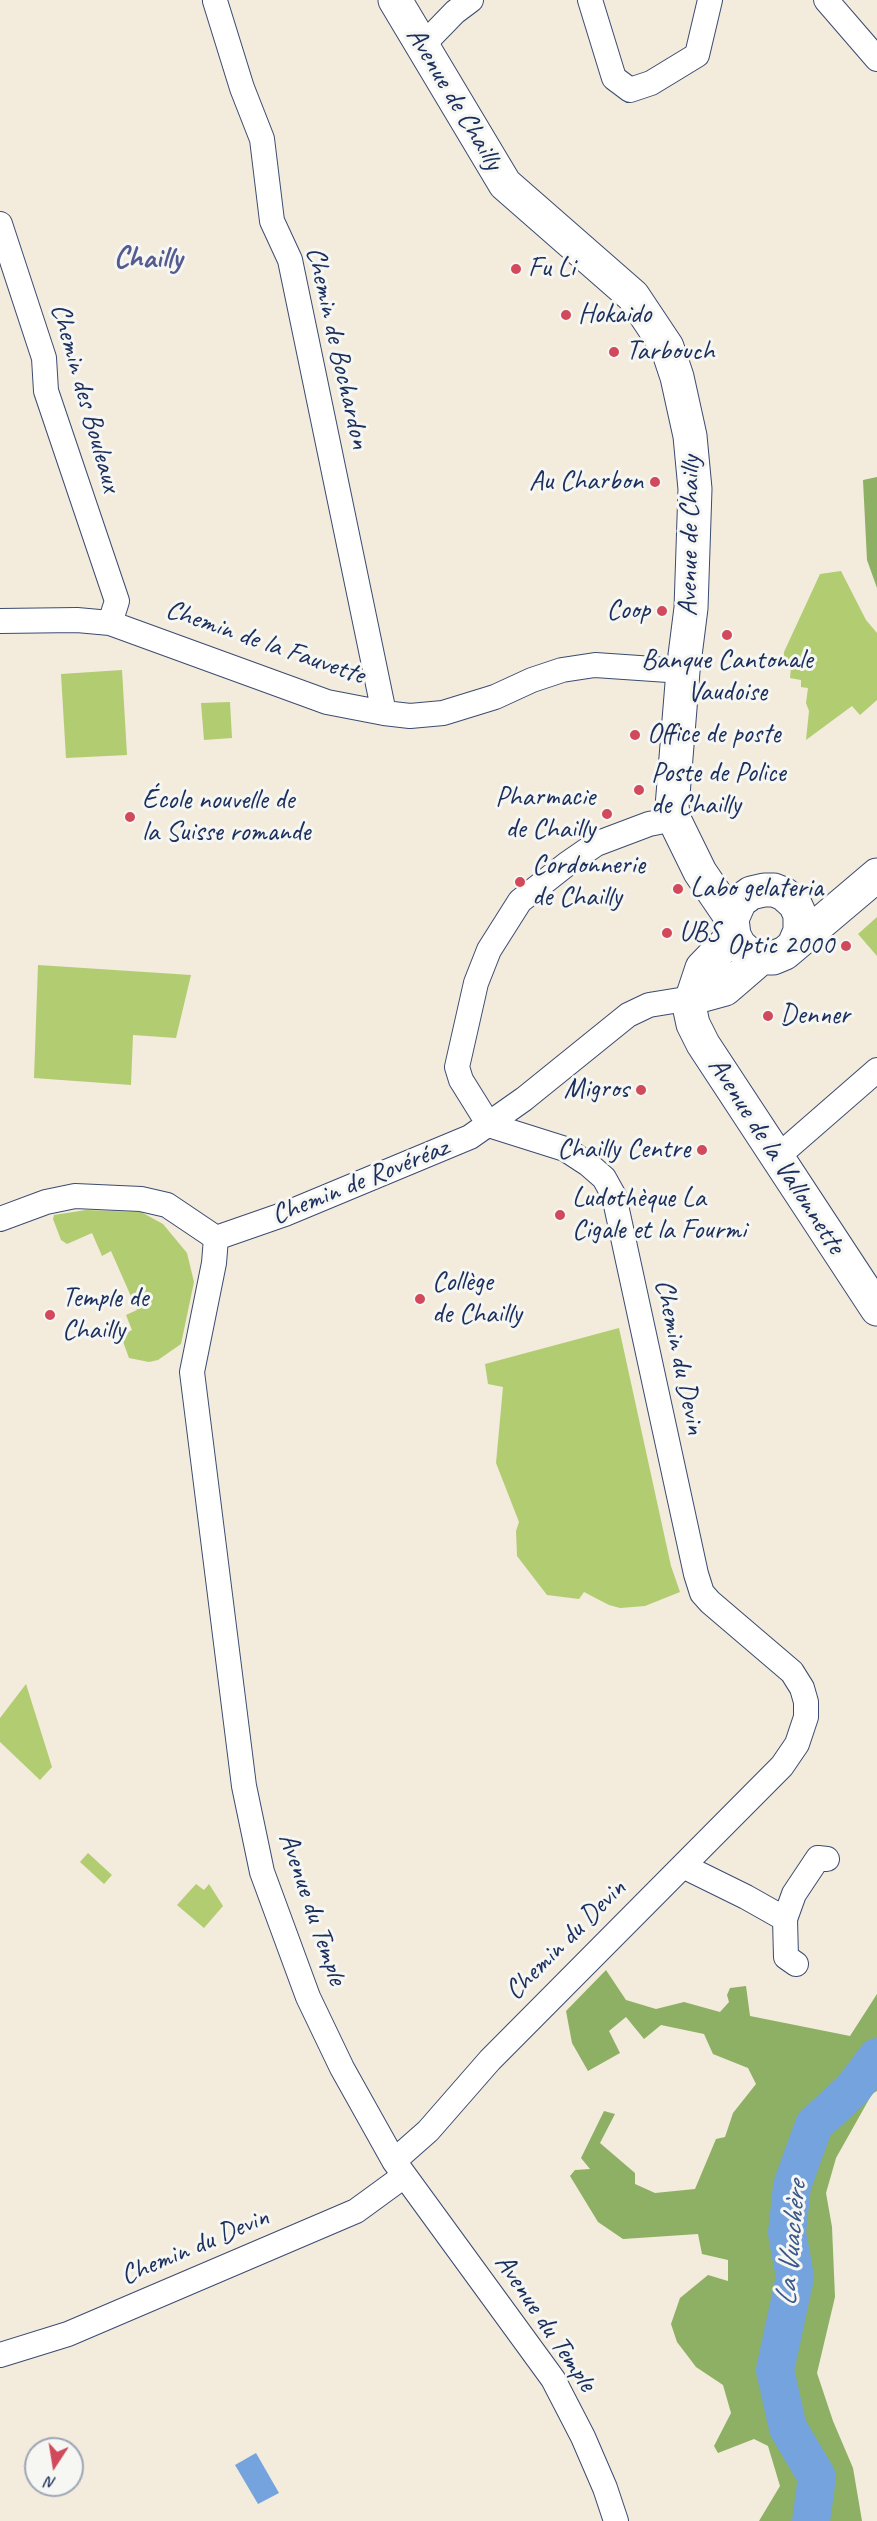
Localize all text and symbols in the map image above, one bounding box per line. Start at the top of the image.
street label: Avenue de Chailly [398,21,510,177]
district label: Chailly [114,241,182,277]
street label: Chemin de Bochardon [297,244,377,452]
place label: Fu Li [528,252,575,286]
marker: Fu Li [509,262,523,276]
place label: Hokaido [578,298,651,332]
street label: Chemin des Bouleaux [42,300,128,496]
marker: Hokaido [559,308,573,322]
place label: Tarbouch [626,335,714,369]
marker: Tarbouch [607,345,621,359]
street label: Avenue de Chailly [672,455,708,617]
place label: Au Charbon [529,465,643,499]
marker: Au Charbon [648,475,662,489]
street label: Chemin de la Fauvette [161,593,369,693]
place label: Coop [606,594,650,628]
marker: Coop [655,604,669,618]
marker: Banque Cantonale Vaudoise [720,628,734,642]
place label: Banque Cantonale Vaudoise [641,644,813,710]
place label: Office de poste [647,718,780,752]
marker: Office de poste [628,728,642,742]
place label: Poste de Police de Chailly [651,757,786,823]
place label: Pharmacie de Chailly [495,781,595,847]
marker: Poste de Police de Chailly [632,783,646,797]
place label: École nouvelle de la Suisse romande [142,784,310,850]
marker: Pharmacie de Chailly [600,807,614,821]
marker: École nouvelle de la Suisse romande [123,810,137,824]
place label: Cordonnerie de Chailly [532,849,645,915]
place label: Labo gelateria [690,872,823,906]
marker: Cordonnerie de Chailly [513,875,527,889]
marker: Labo gelateria [671,882,685,896]
place label: UBS [679,916,720,950]
marker: UBS [660,926,674,940]
place label: Optic 2000 [727,929,834,963]
marker: Optic 2000 [839,939,853,953]
place label: Denner [780,999,850,1033]
marker: Denner [761,1009,775,1023]
street label: Avenue de la Vallonnette [700,1051,852,1261]
place label: Migros [564,1073,629,1107]
marker: Migros [634,1083,648,1097]
street label: Chemin de Rovéréaz [267,1131,453,1233]
place label: Chailly Centre [557,1133,690,1167]
marker: Chailly Centre [695,1143,709,1157]
place label: Ludothèque La Cigale et la Fourmi [572,1182,746,1248]
marker: Ludothèque La Cigale et la Fourmi [553,1208,567,1222]
place label: Collège de Chailly [432,1266,522,1332]
street label: Chemin du Devin [646,1276,712,1438]
place label: Temple de Chailly [62,1282,148,1348]
marker: Collège de Chailly [413,1292,427,1306]
marker: Temple de Chailly [43,1308,57,1322]
street label: Avenue du Temple [270,1829,354,1989]
street label: Chemin du Devin [498,1872,634,2008]
water label: La Vuachère [769,2180,815,2308]
street label: Chemin du Devin [116,2201,274,2293]
street label: Avenue du Temple [487,2248,603,2398]
north arrow [24,2437,84,2497]
text: N [44,2472,58,2493]

